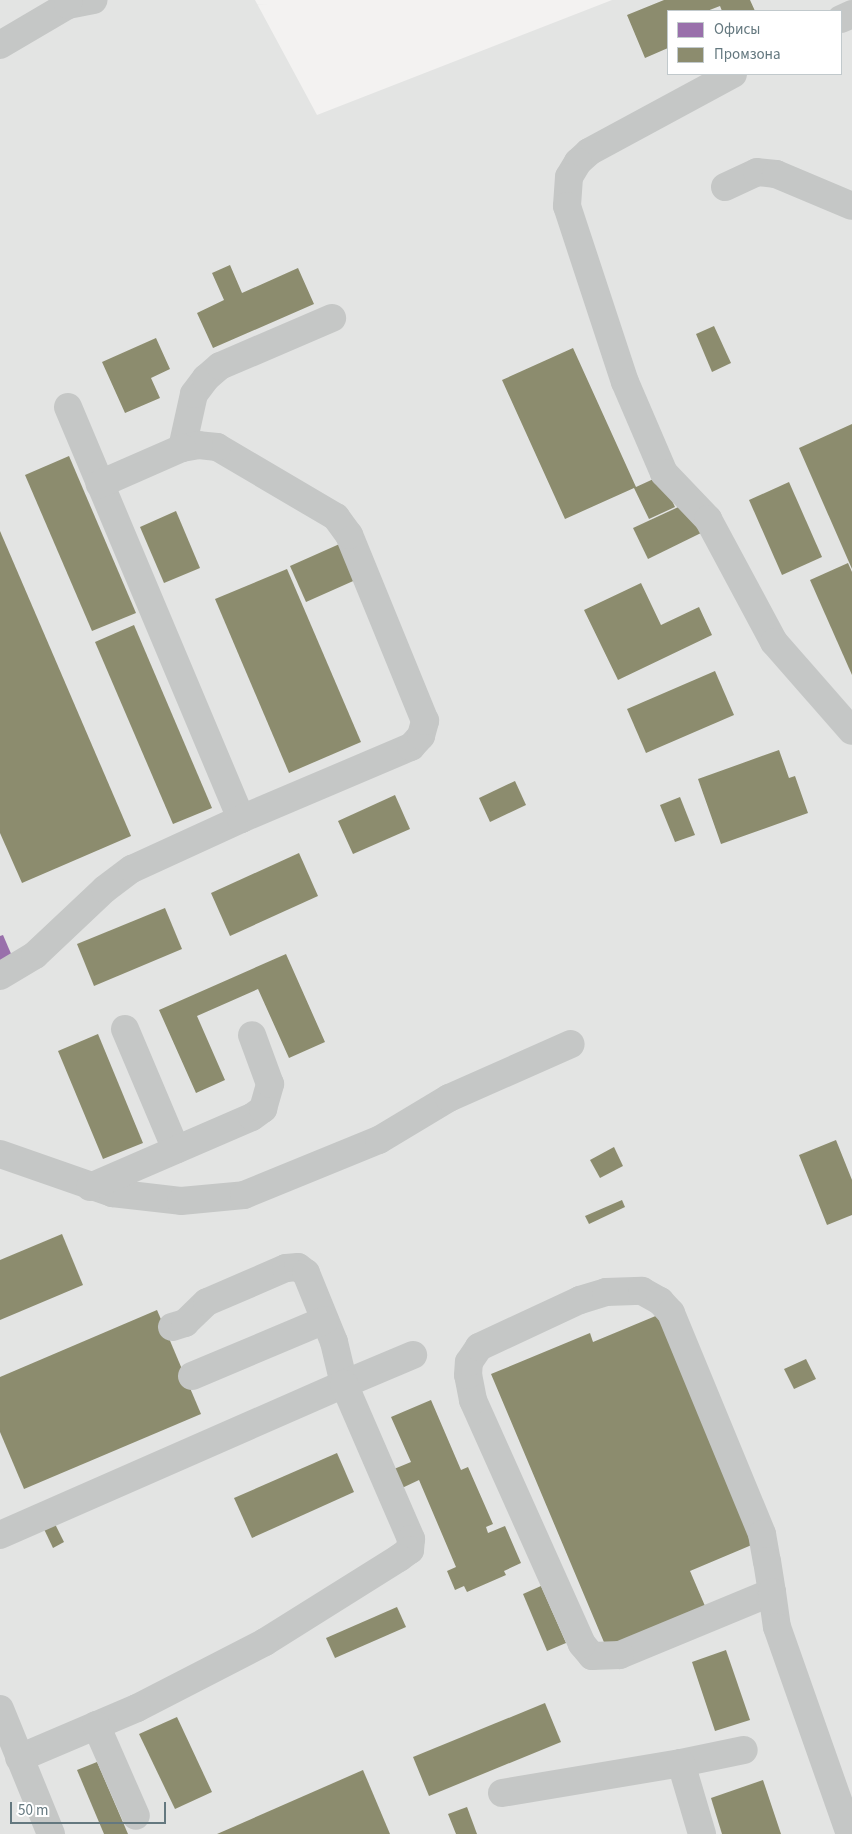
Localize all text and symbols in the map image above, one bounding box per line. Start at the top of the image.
legend [667,10,842,75]
text: Офисы [714,19,760,40]
text: Промзона [714,44,781,65]
scale bar [12,1792,169,1824]
text: 50 m [18,1800,48,1821]

